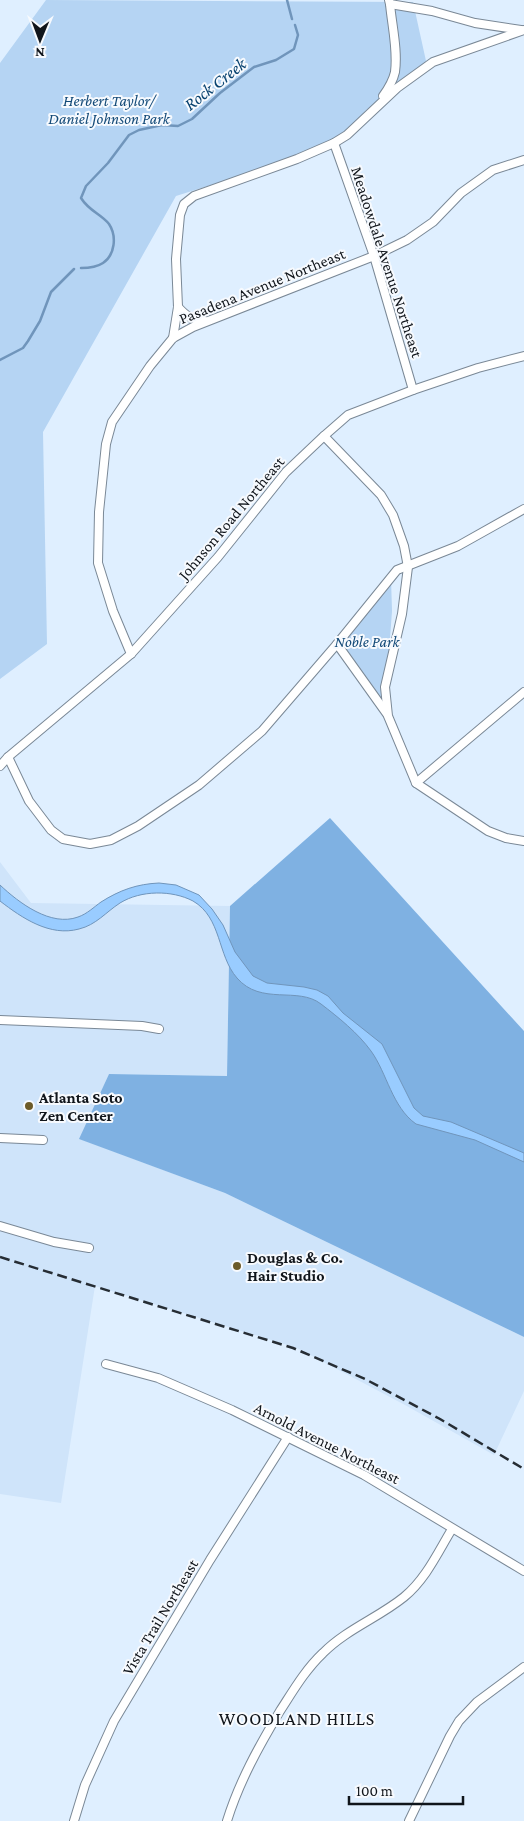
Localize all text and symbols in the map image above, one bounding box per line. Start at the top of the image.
north arrow [15,15,65,65]
text: N [34,45,45,61]
water label: Rock Creek [180,53,251,114]
park label: Herbert Taylor/ Daniel Johnson Park [48,92,171,128]
street label: Meadowdale Avenue Northeast [348,164,426,360]
street label: Pasadena Avenue Northeast [177,245,348,327]
street label: Johnson Road Northeast [173,453,289,585]
park label: Noble Park [334,633,401,650]
place label: Atlanta Soto Zen Center [38,1089,123,1124]
marker: Atlanta Soto Zen Center [23,1100,35,1112]
place label: Douglas & Co. Hair Studio [247,1249,343,1284]
marker: Douglas & Co. Hair Studio [231,1260,243,1272]
street label: Arnold Avenue Northeast [251,1399,403,1487]
street label: Vista Trail Northeast [119,1556,202,1678]
district label: WOODLAND HILLS [219,1709,375,1729]
scale bar [349,1774,463,1806]
text: 100 m [356,1783,393,1799]

